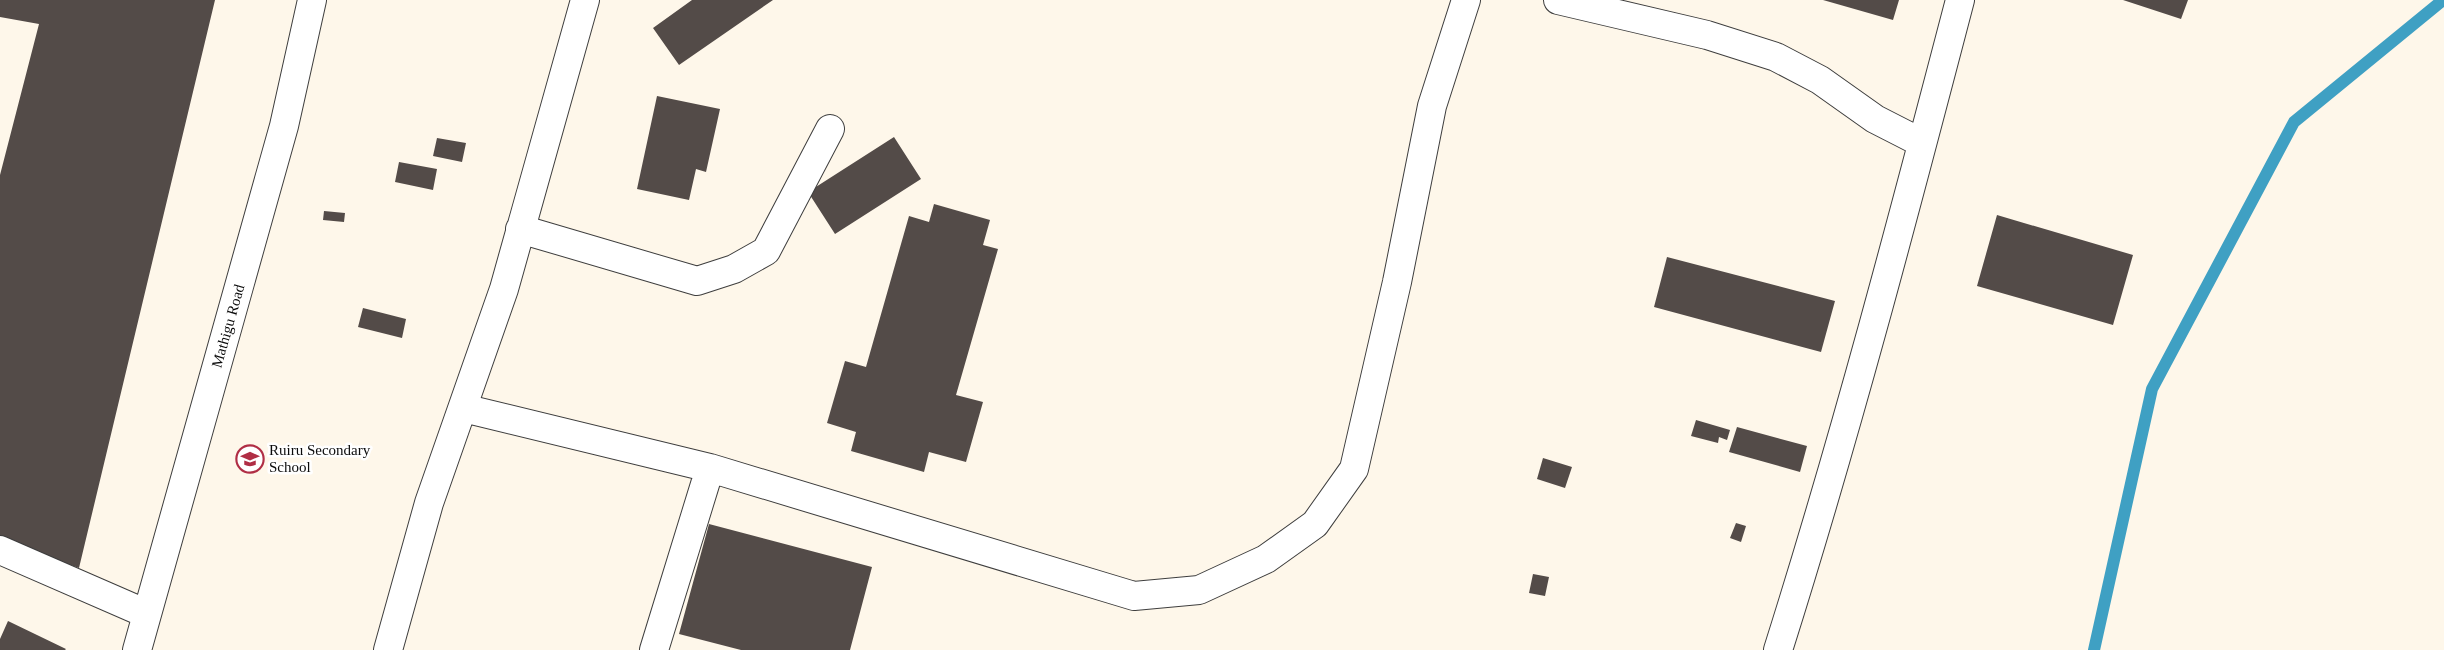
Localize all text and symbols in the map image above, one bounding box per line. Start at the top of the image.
street label: Mathigu Road [208,282,248,370]
place label: Ruiru Secondary School [269,442,371,475]
school or university icon: Ruiru Secondary School [235,444,265,474]

